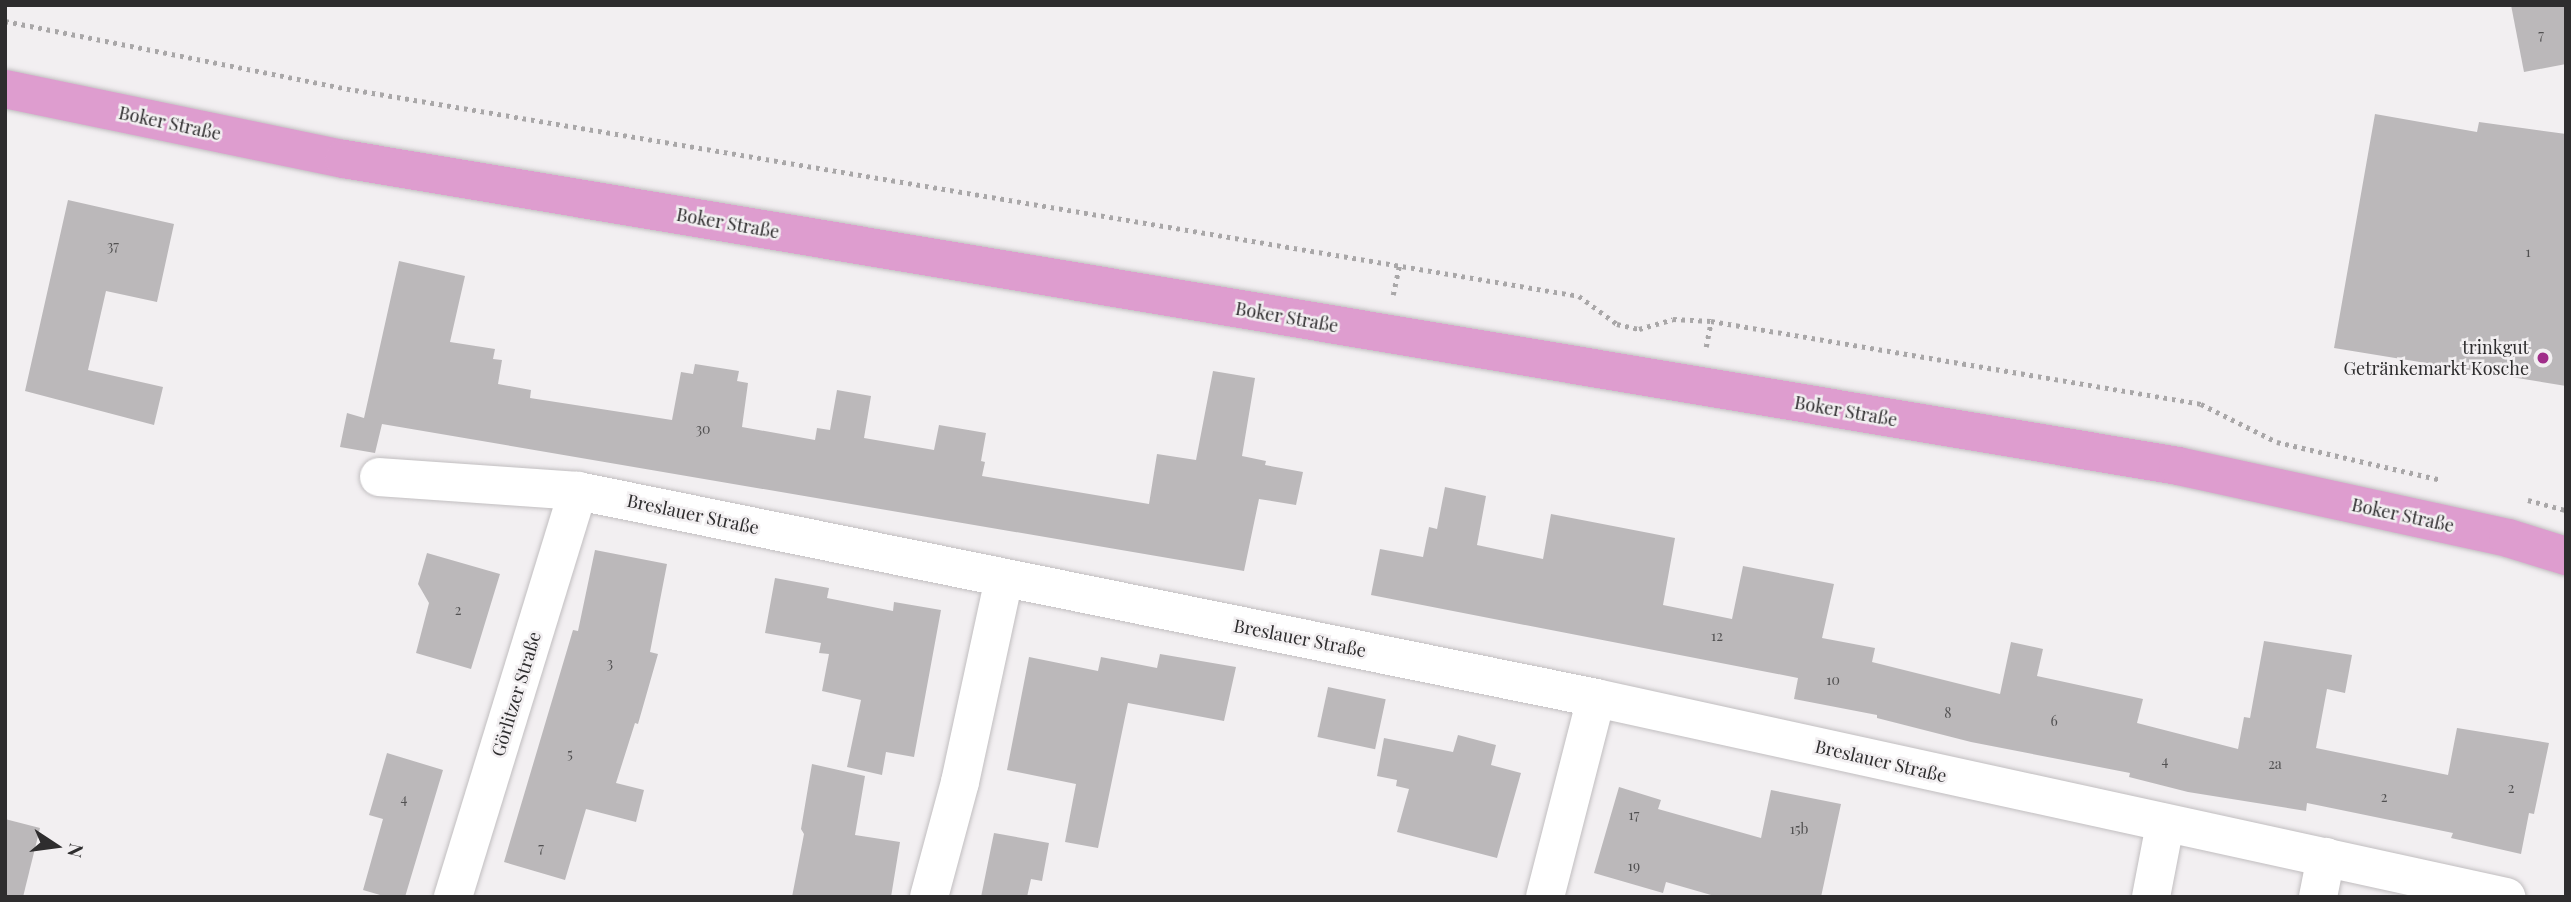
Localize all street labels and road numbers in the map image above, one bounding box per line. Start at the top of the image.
street label: Boker Straße [117,102,223,144]
street label: Boker Straße [675,203,781,243]
street label: Boker Straße [1234,297,1340,337]
street label: Boker Straße [1793,391,1899,431]
street label: Breslauer Straße [625,489,761,539]
street label: Boker Straße [2350,494,2456,536]
street label: Breslauer Straße [1232,615,1368,661]
street label: Görlitzer Straße [487,629,545,759]
street label: Breslauer Straße [1813,735,1949,787]

